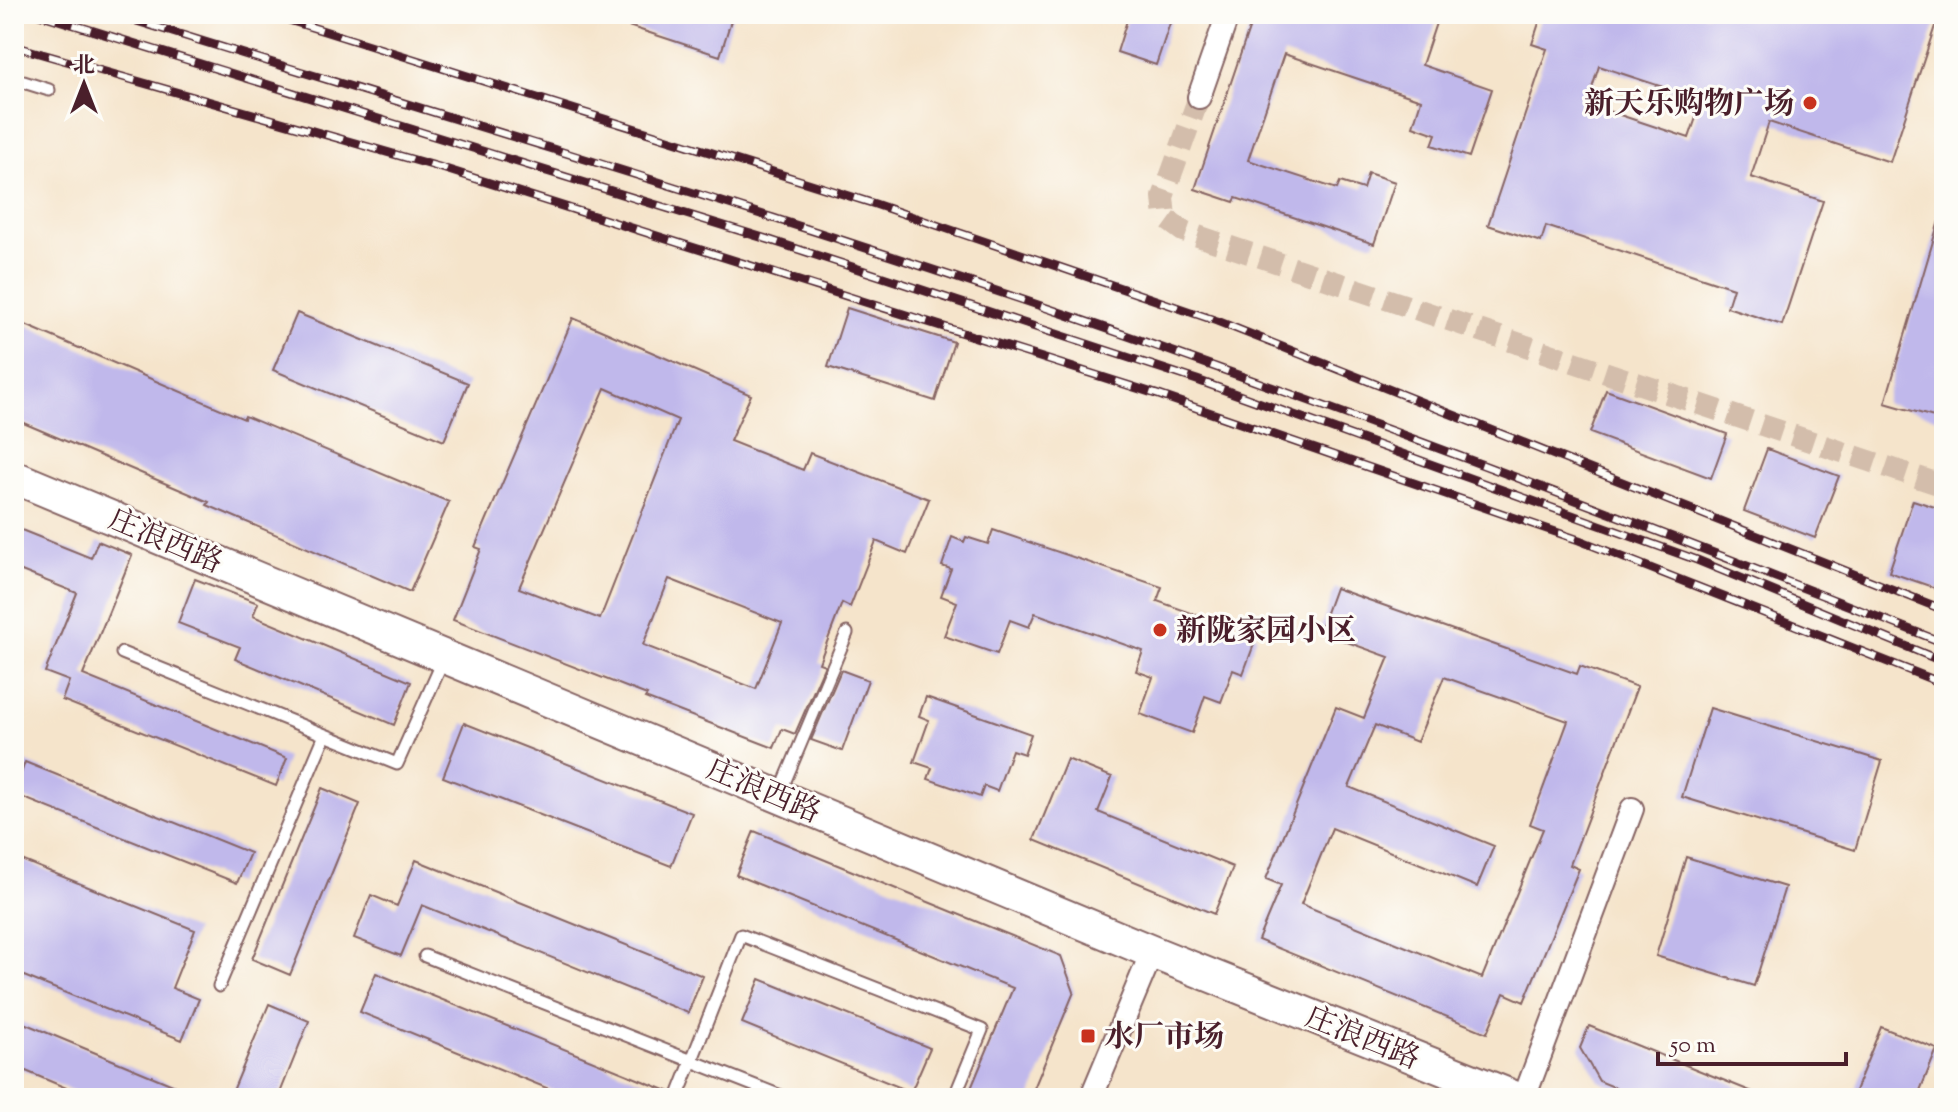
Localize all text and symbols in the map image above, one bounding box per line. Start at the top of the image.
north arrow [44,44,124,124]
text: 北 [73,51,95,83]
place label: 新天乐购物广场 [1584,84,1794,127]
marker: 新天乐购物广场 [1801,94,1819,112]
street label: 庄浪西路 [101,499,229,586]
place label: 新陇家园小区 [1176,611,1356,654]
marker: 新陇家园小区 [1151,621,1169,639]
street label: 庄浪西路 [699,749,827,836]
street label: 庄浪西路 [1298,997,1426,1082]
scale bar [1658,1016,1846,1066]
place label: 水厂市场 [1104,1017,1224,1060]
marker: 水厂市场 [1079,1027,1097,1045]
text: 50 m [1668,1029,1716,1063]

